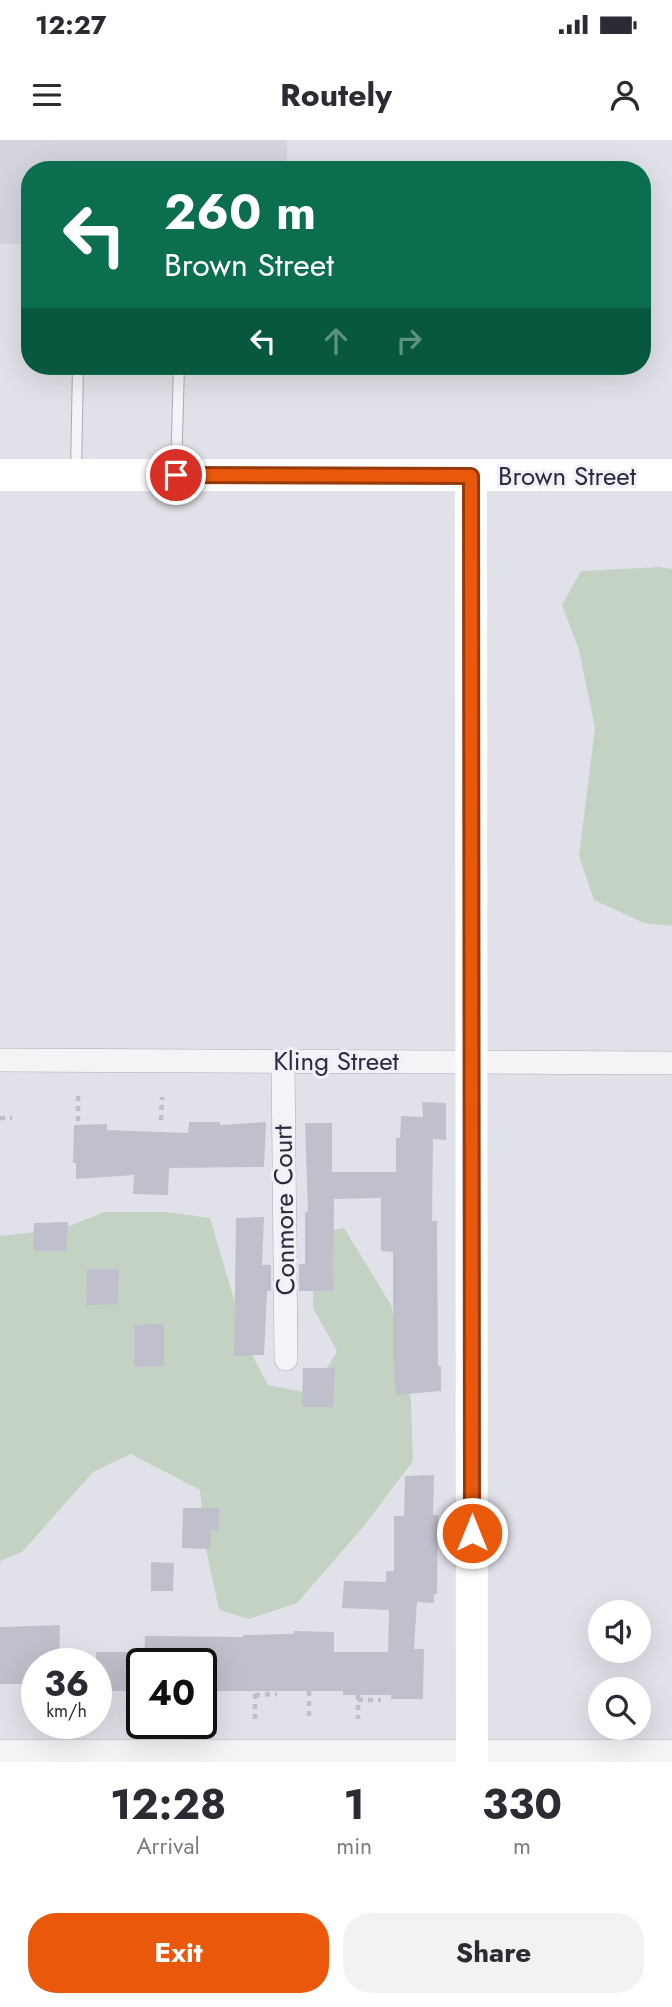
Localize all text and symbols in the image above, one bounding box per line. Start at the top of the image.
text: 12:27 [35,6,106,44]
text: Routely [280,72,392,118]
icon: menu [28,76,66,114]
icon: person [606,76,644,114]
text: 260 m [164,177,316,247]
icon: left [49,189,140,280]
text: Brown Street [164,242,334,288]
icon: left [244,322,282,360]
icon: ahead [317,322,355,360]
icon: right [390,322,428,360]
pin [146,445,206,505]
icon: arrive [157,456,195,494]
street label: Brown Street [498,457,637,495]
street label: Kling Street [273,1042,400,1080]
street label: Conmore Court [264,1124,304,1296]
position arrow [435,1496,509,1570]
map controls [588,1600,651,1740]
button: sound [588,1600,651,1663]
speed limit sign: 40 [126,1648,217,1739]
text: 36 [44,1659,89,1709]
button: search [588,1677,651,1740]
text: km/h [46,1698,87,1724]
text: 12:28 [110,1774,226,1835]
text: 1 [343,1774,365,1835]
text: 330 [482,1774,562,1835]
text: Arrival [136,1829,200,1863]
text: min [336,1829,372,1863]
text: m [513,1829,531,1863]
button: Exit [28,1913,329,1993]
button: Share [343,1913,644,1993]

